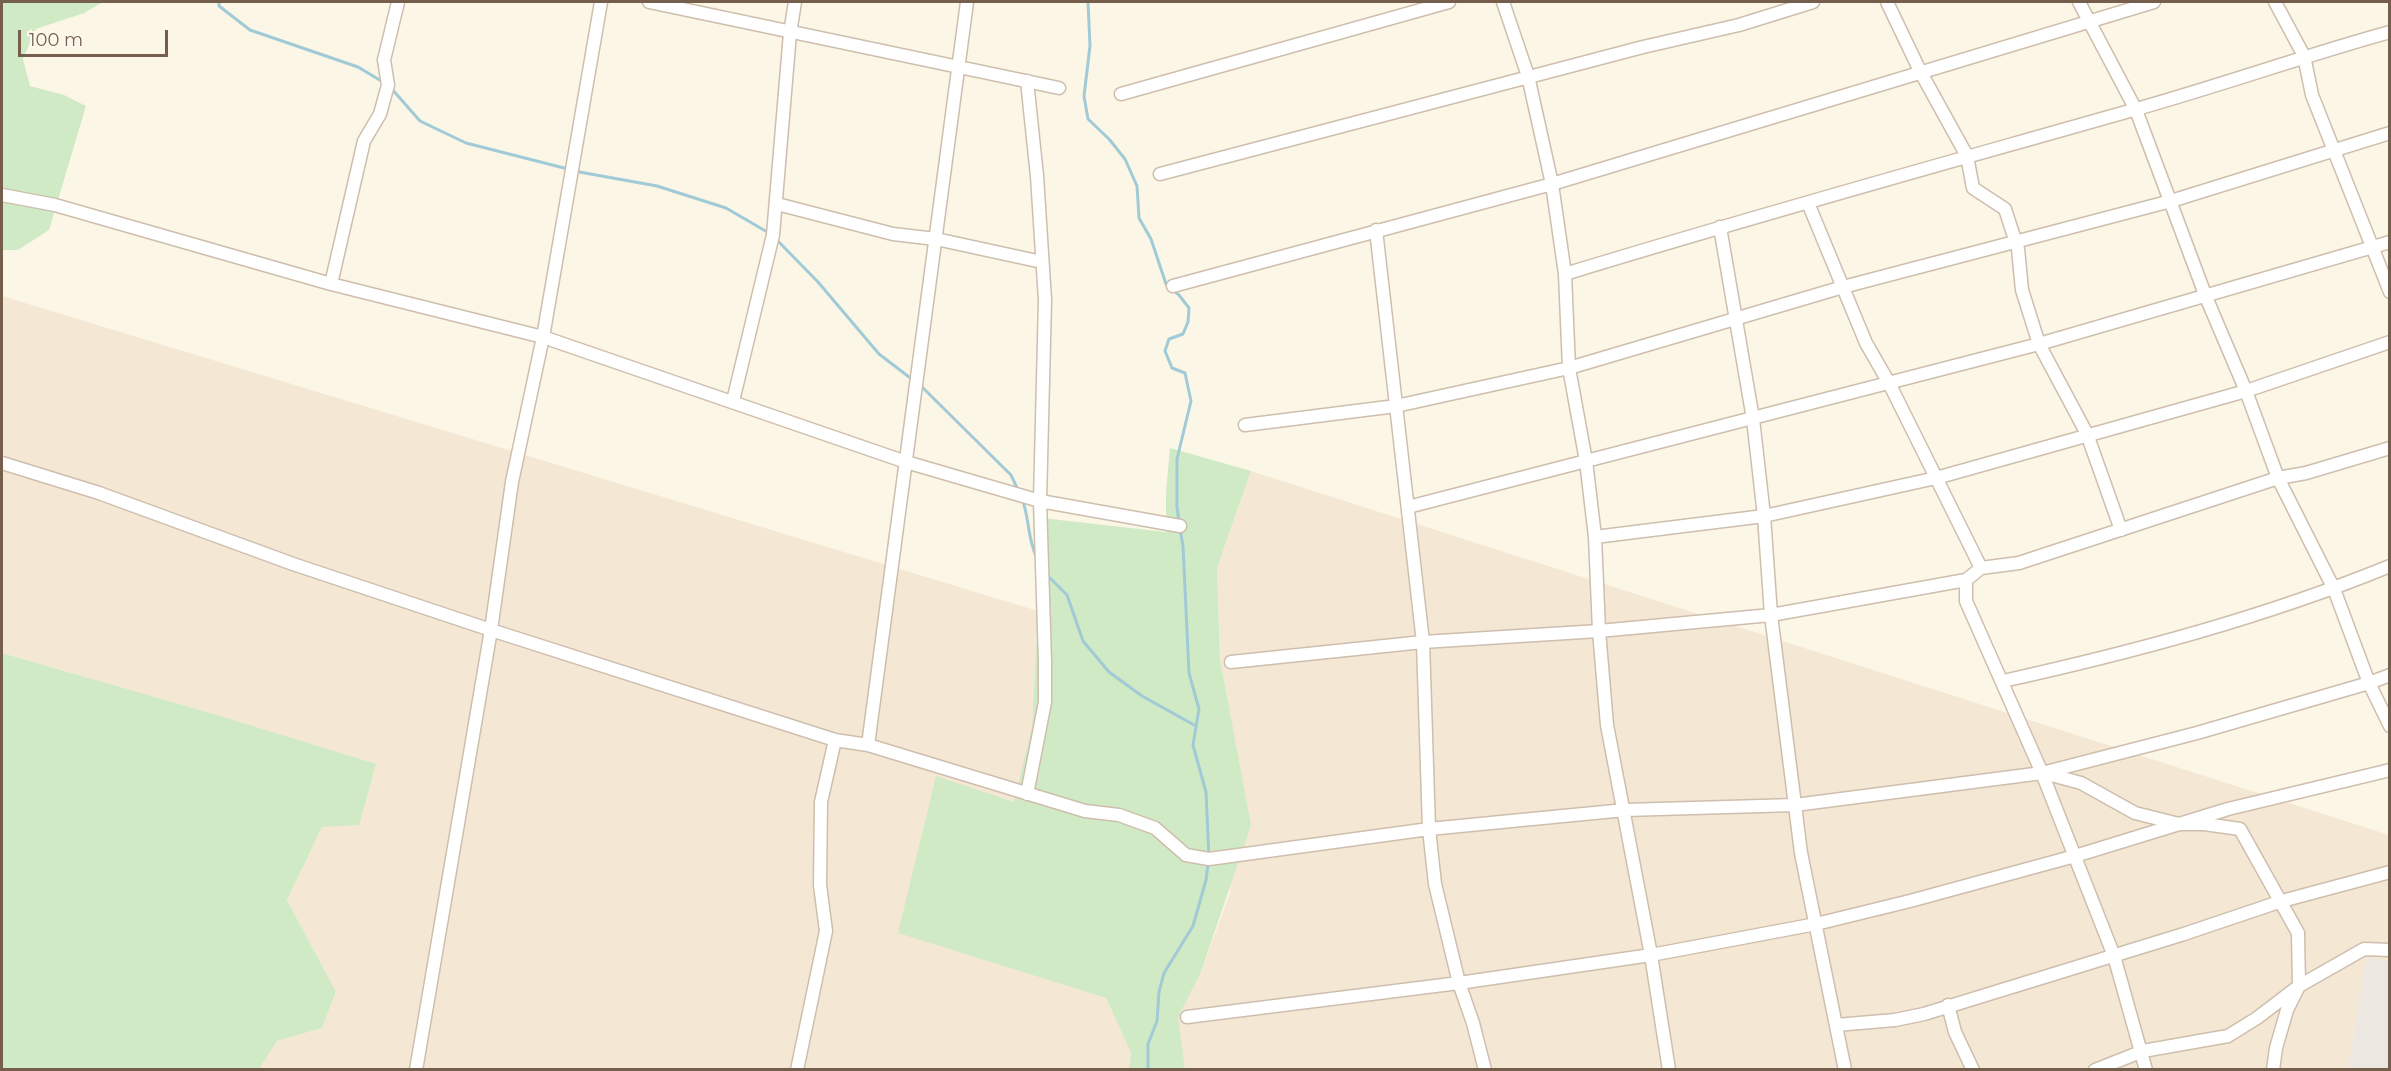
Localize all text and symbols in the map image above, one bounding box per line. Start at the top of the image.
scale bar [21,18,171,56]
text: 100 m [29,29,83,51]

